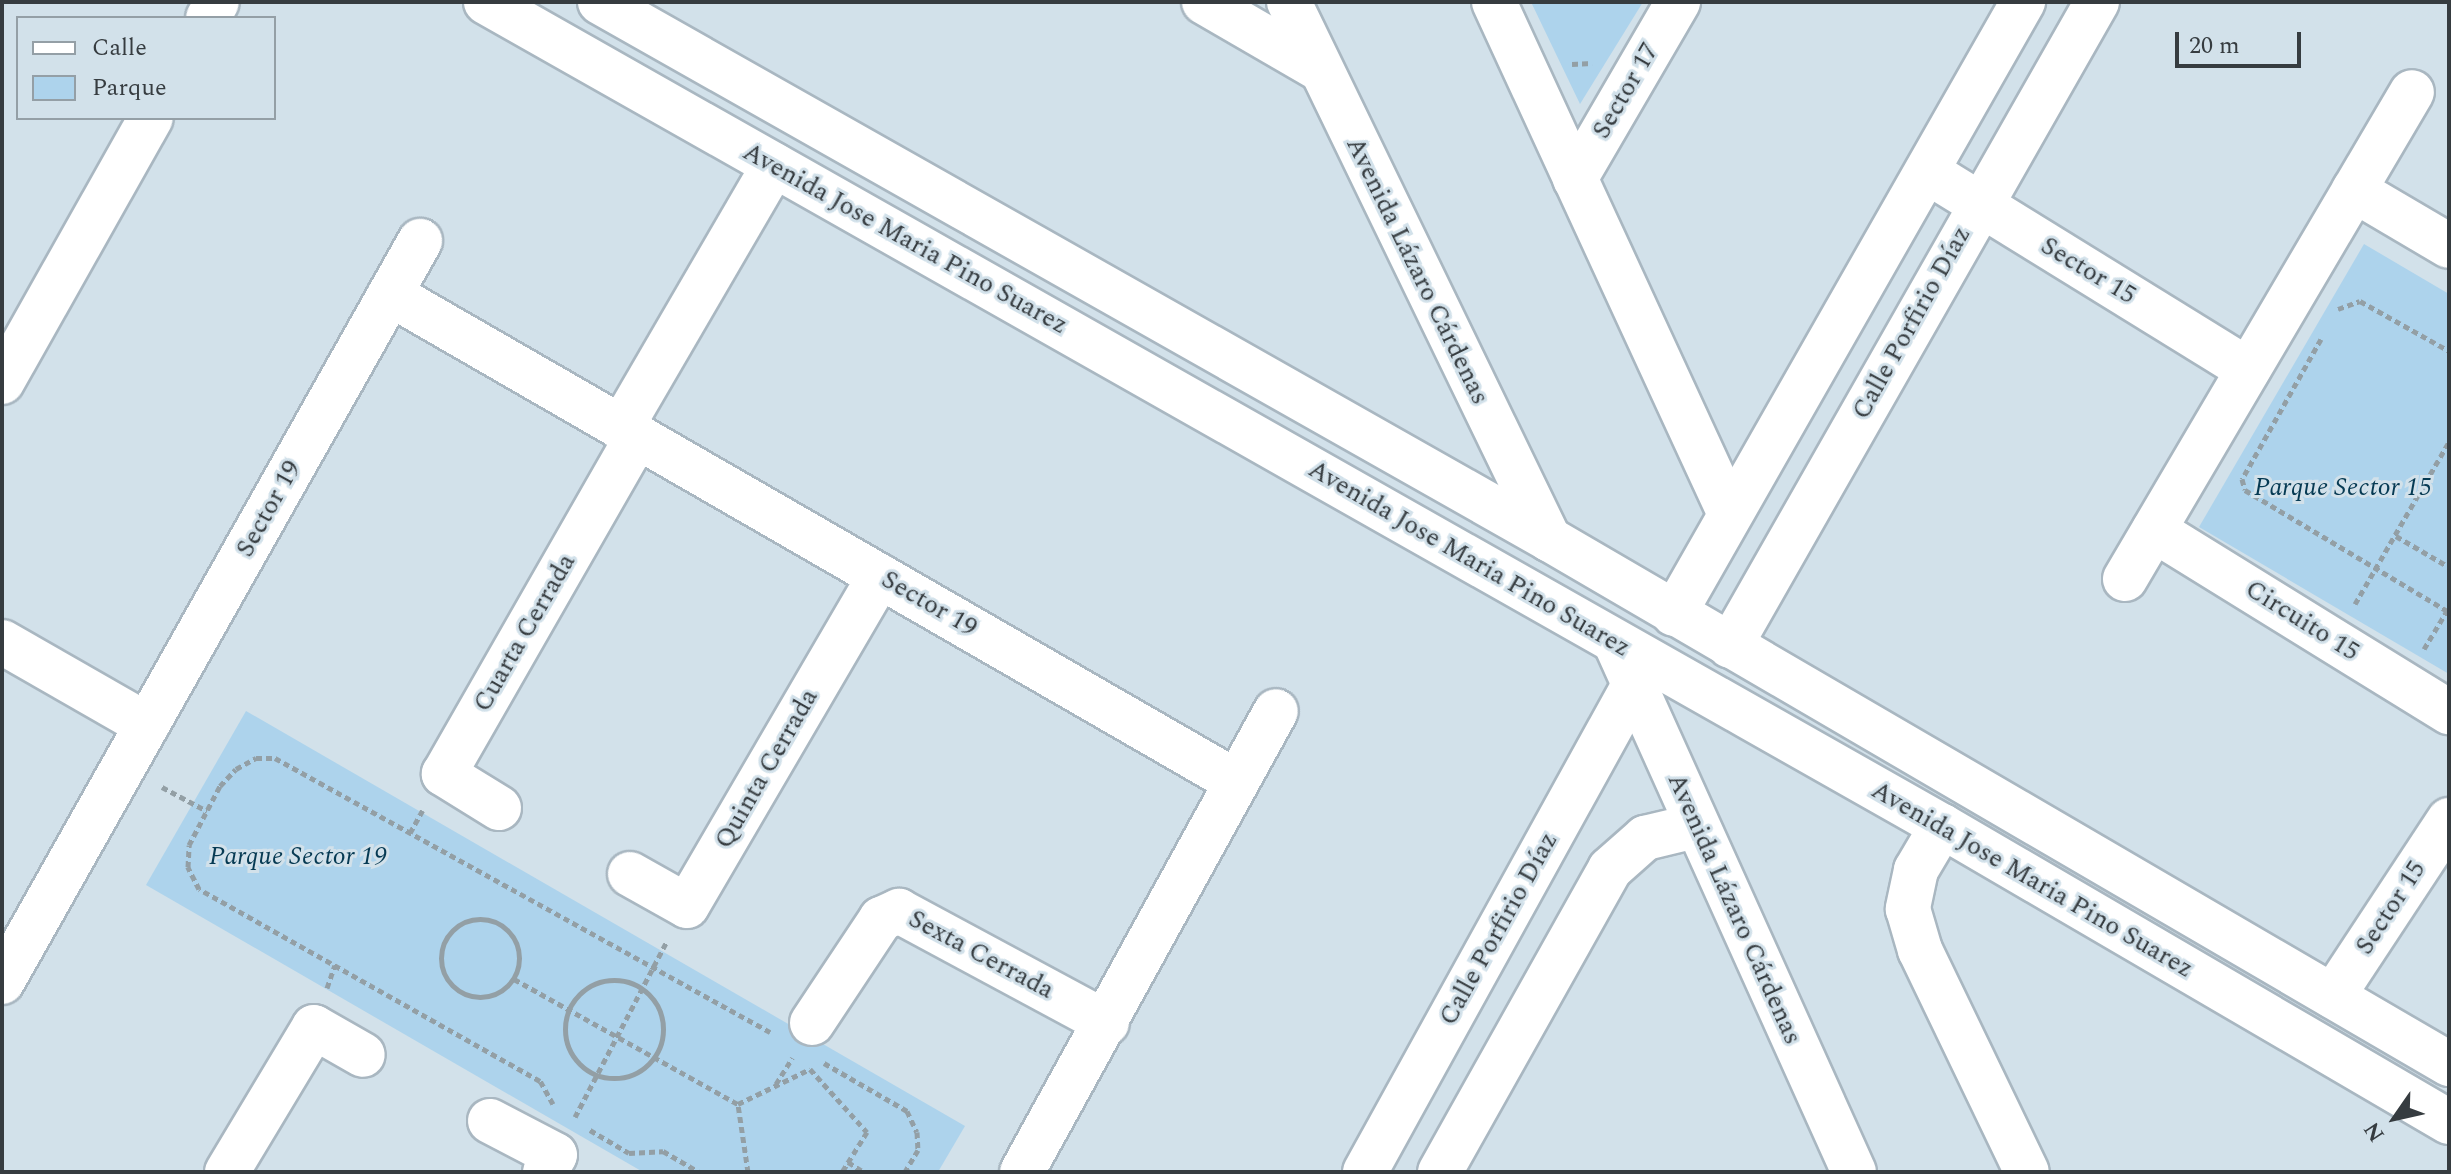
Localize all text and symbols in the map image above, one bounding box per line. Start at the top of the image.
legend [16,16,276,120]
scale bar [2179,16,2305,66]
text: 20 m [2189,28,2240,64]
text: Calle [92,30,147,66]
street label: Sector 17 [1586,38,1666,144]
text: Parque [92,70,167,106]
street label: Avenida Lázaro Cárdenas [1339,132,1495,410]
street label: Avenida Jose Maria Pino Suarez [737,136,1073,342]
street label: Calle Porfirio Díaz [1846,221,1978,425]
street label: Sector 15 [2035,230,2141,312]
street label: Avenida Jose Maria Pino Suarez [1302,454,1636,664]
street label: Sector 19 [230,455,308,563]
park label: Parque Sector 15 [2254,472,2432,504]
street label: Cuarta Cerrada [467,548,583,718]
street label: Sector 19 [876,564,982,644]
street label: Circuito 15 [2239,574,2365,668]
street label: Quinta Cerrada [709,683,825,855]
street label: Avenida Lázaro Cárdenas [1660,769,1808,1049]
street label: Avenida Jose Maria Pino Suarez [1865,775,2199,985]
street label: Calle Porfirio Díaz [1433,827,1565,1031]
park label: Parque Sector 19 [209,841,387,873]
street label: Sector 15 [2349,855,2433,961]
street label: Sexta Cerrada [903,904,1059,1006]
north arrow [2355,1078,2435,1158]
text: N [2356,1115,2393,1148]

